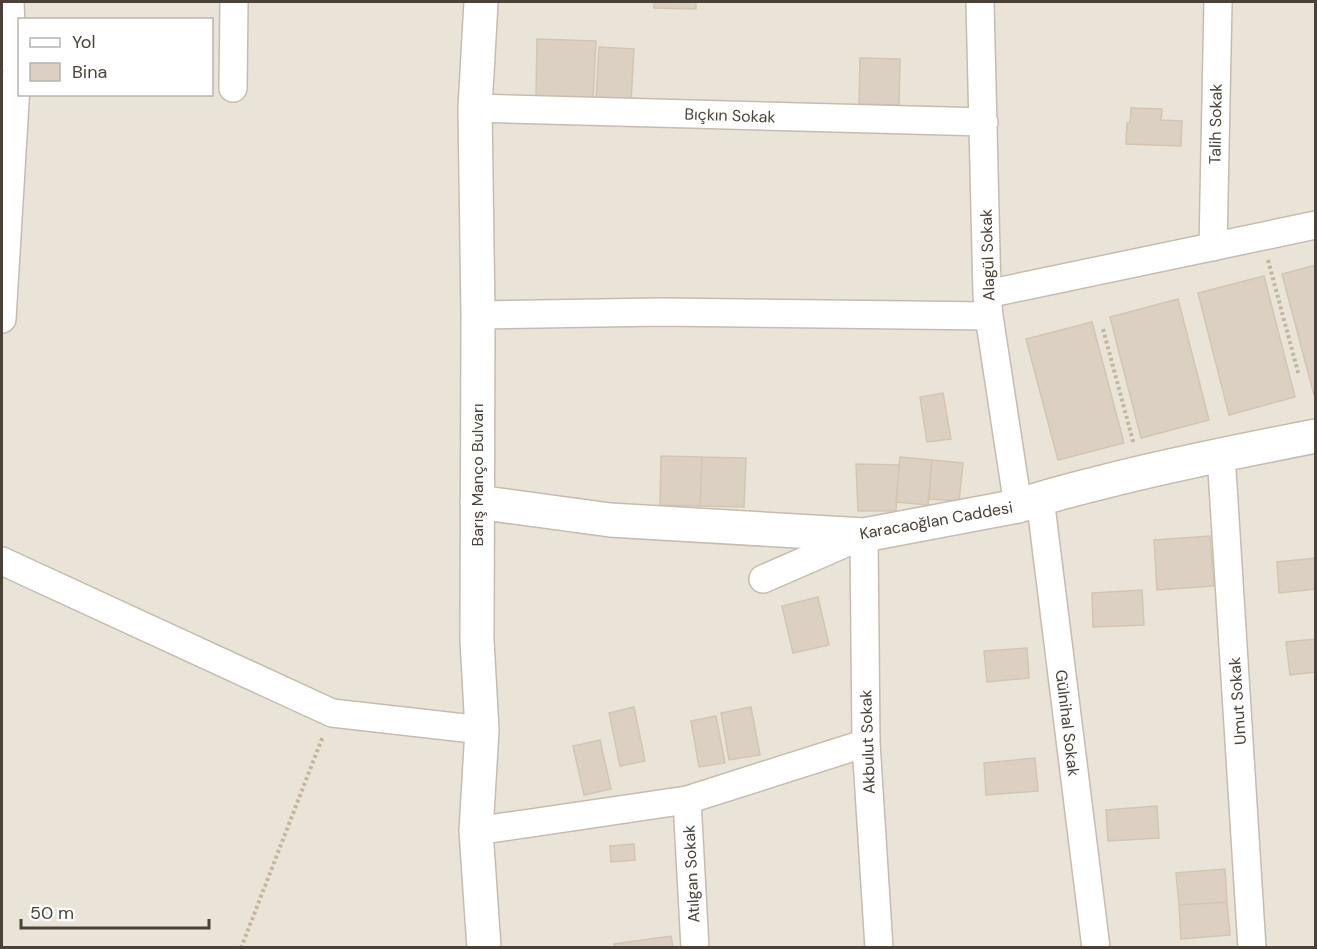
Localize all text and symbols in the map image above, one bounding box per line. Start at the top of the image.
legend [18,18,213,96]
text: Yol [72,30,96,54]
text: Bina [72,60,107,84]
street label: Talih Sokak [1204,83,1227,165]
street label: Bıçkın Sokak [684,103,776,128]
street label: Alagül Sokak [975,208,1000,302]
street label: Barış Manço Bulvarı [467,404,488,546]
street label: Karacaoğlan Caddesi [858,497,1014,544]
street label: Umut Sokak [1224,656,1251,746]
street label: Gülnihal Sokak [1051,669,1084,778]
street label: Akbulut Sokak [855,689,880,795]
street label: Atılgan Sokak [678,825,705,923]
scale bar [21,892,208,930]
text: 50 m [30,901,74,925]

